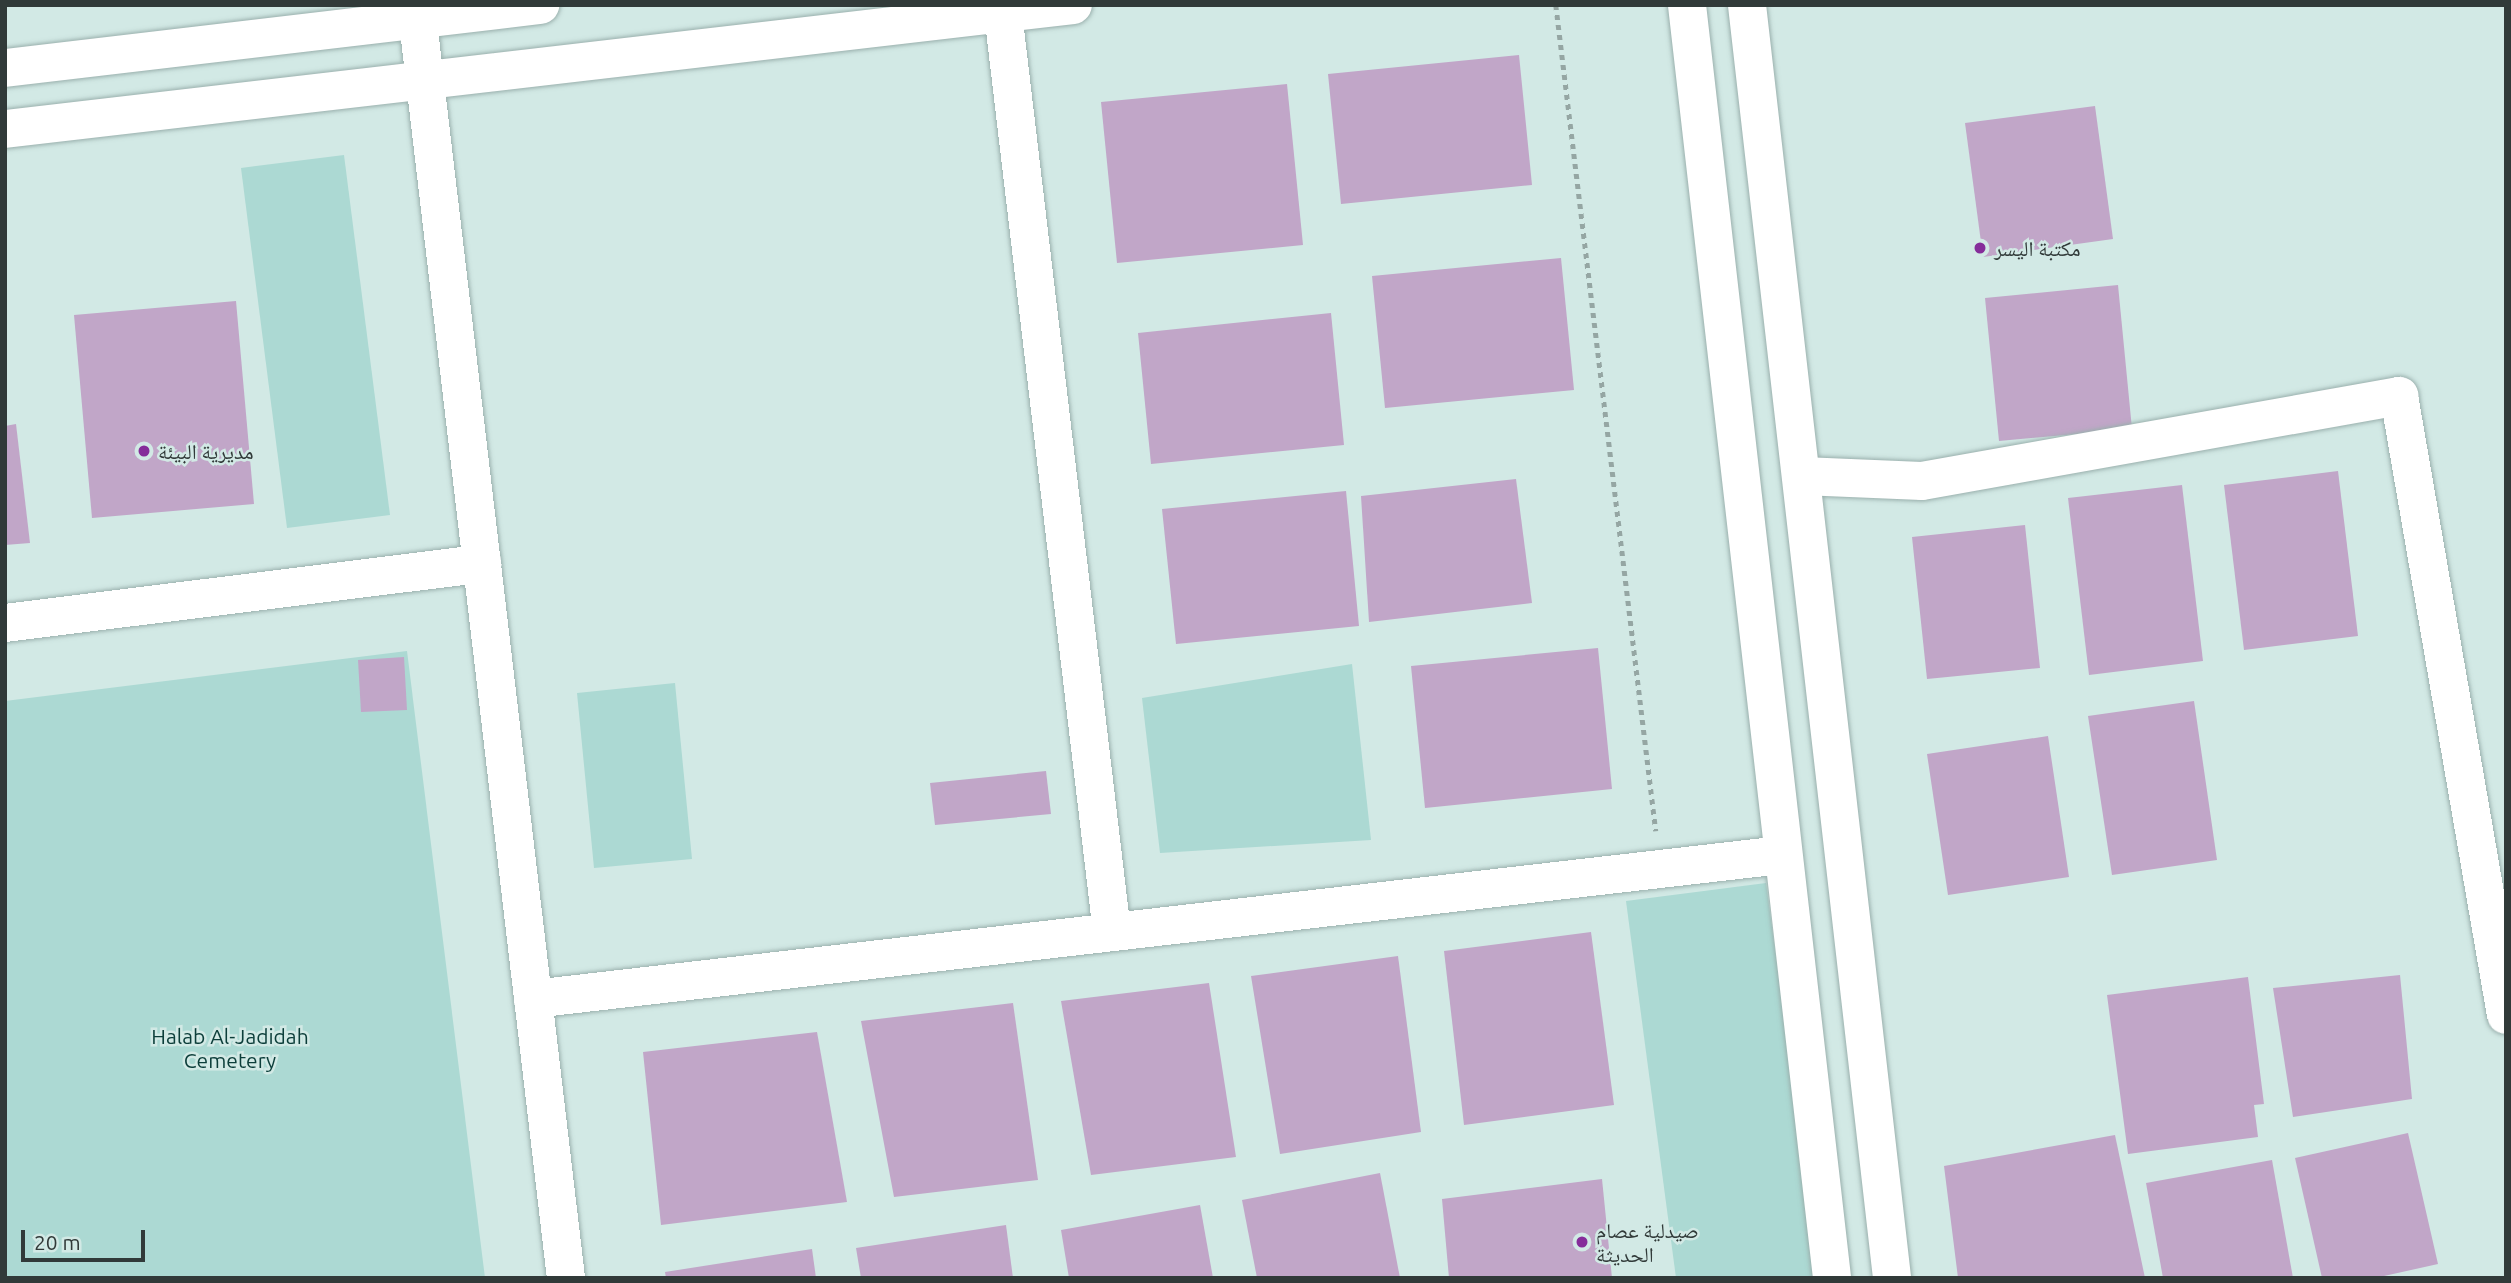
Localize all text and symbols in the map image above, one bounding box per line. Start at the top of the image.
place label: مكتبة اليسر [1994,235,2081,261]
marker: مكتبة اليسر [1972,240,1988,256]
place label: مديرية البيئة [158,438,253,464]
marker: مديرية البيئة [136,443,152,459]
park label: Halab Al-Jadidah Cemetery [151,1023,309,1073]
scale bar [24,1216,149,1260]
place label: صيدلية عصام الحديثة [1596,1217,1699,1267]
text: 20 m [34,1230,81,1254]
marker: صيدلية عصام الحديثة [1574,1234,1590,1250]

